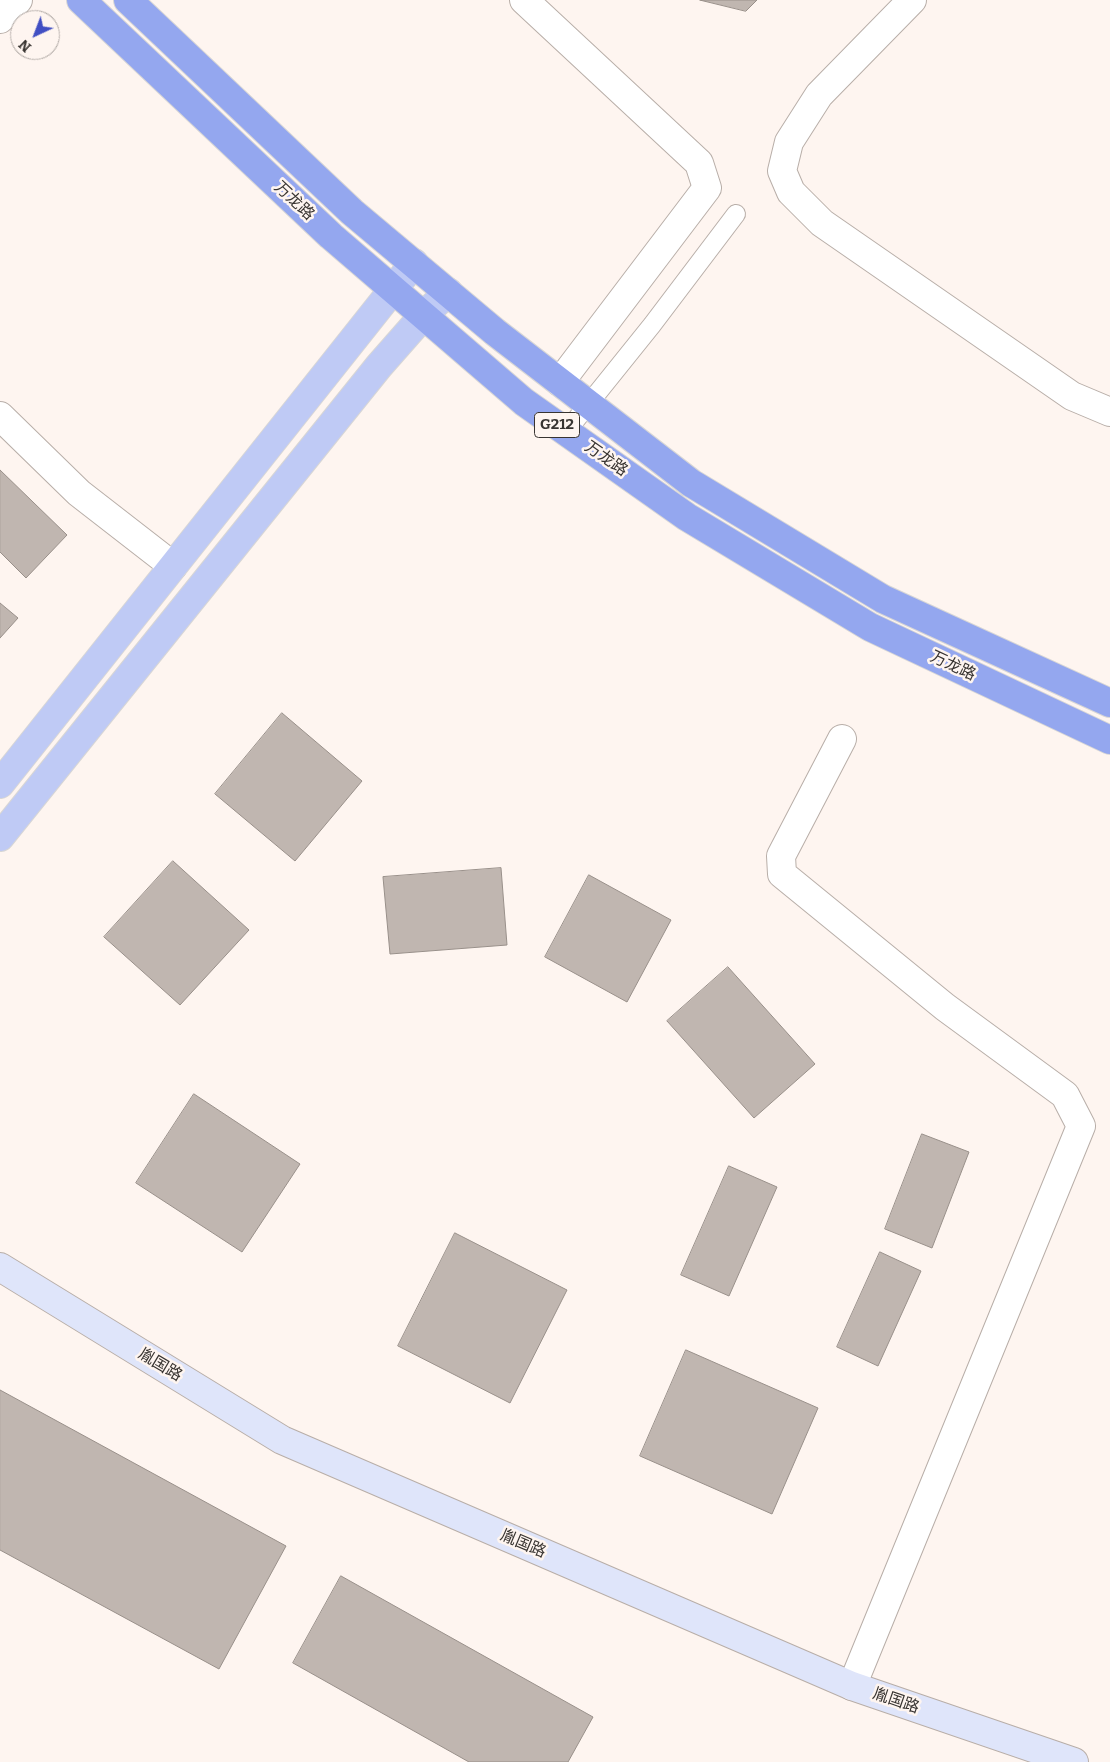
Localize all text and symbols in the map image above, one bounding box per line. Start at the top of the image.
north arrow [10,10,60,60]
text: N [15,36,35,56]
street label: 万龙路 [270,178,318,224]
road number: G212 [534,412,580,438]
street label: 万龙路 [581,437,631,481]
street label: 万龙路 [927,647,979,685]
street label: 胤国路 [134,1344,186,1386]
street label: 胤国路 [497,1526,549,1562]
street label: 胤国路 [870,1684,922,1718]

